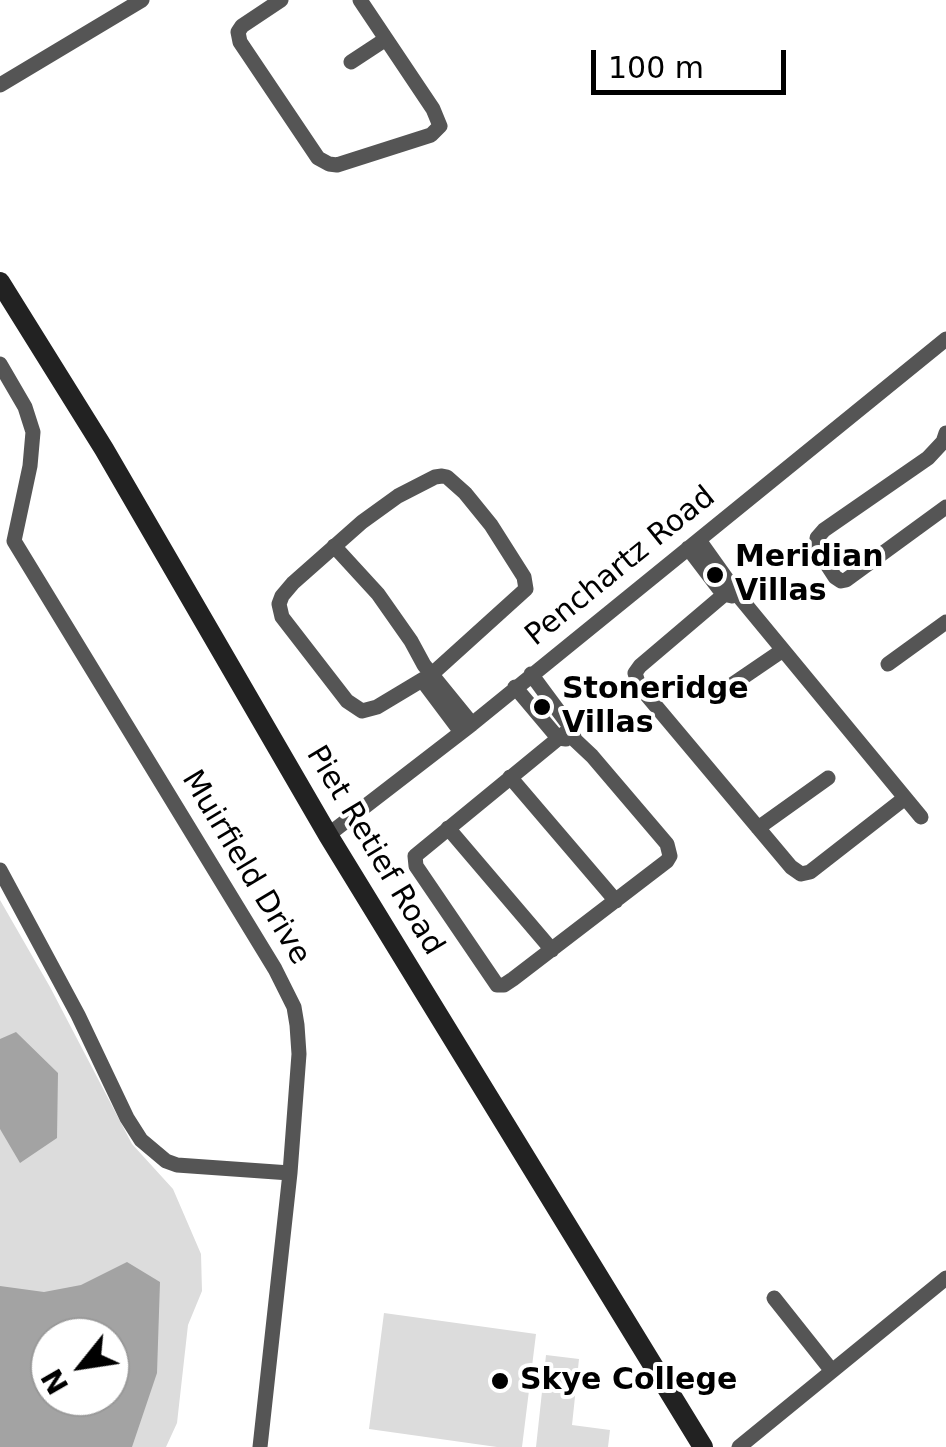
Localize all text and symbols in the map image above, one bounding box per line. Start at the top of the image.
scale bar [596,30,791,92]
text: 100 m [608,50,704,85]
street label: Penchartz Road [519,480,723,654]
place label: Meridian Villas [735,540,884,610]
marker: Meridian Villas [704,564,726,586]
place label: Stoneridge Villas [562,672,749,742]
marker: Stoneridge Villas [531,696,553,718]
street label: Piet Retief Road [297,740,451,962]
street label: Muirfield Drive [173,765,317,971]
north arrow [30,1317,130,1417]
text: N [35,1363,75,1400]
place label: Skye College [520,1363,737,1399]
marker: Skye College [489,1370,511,1392]

